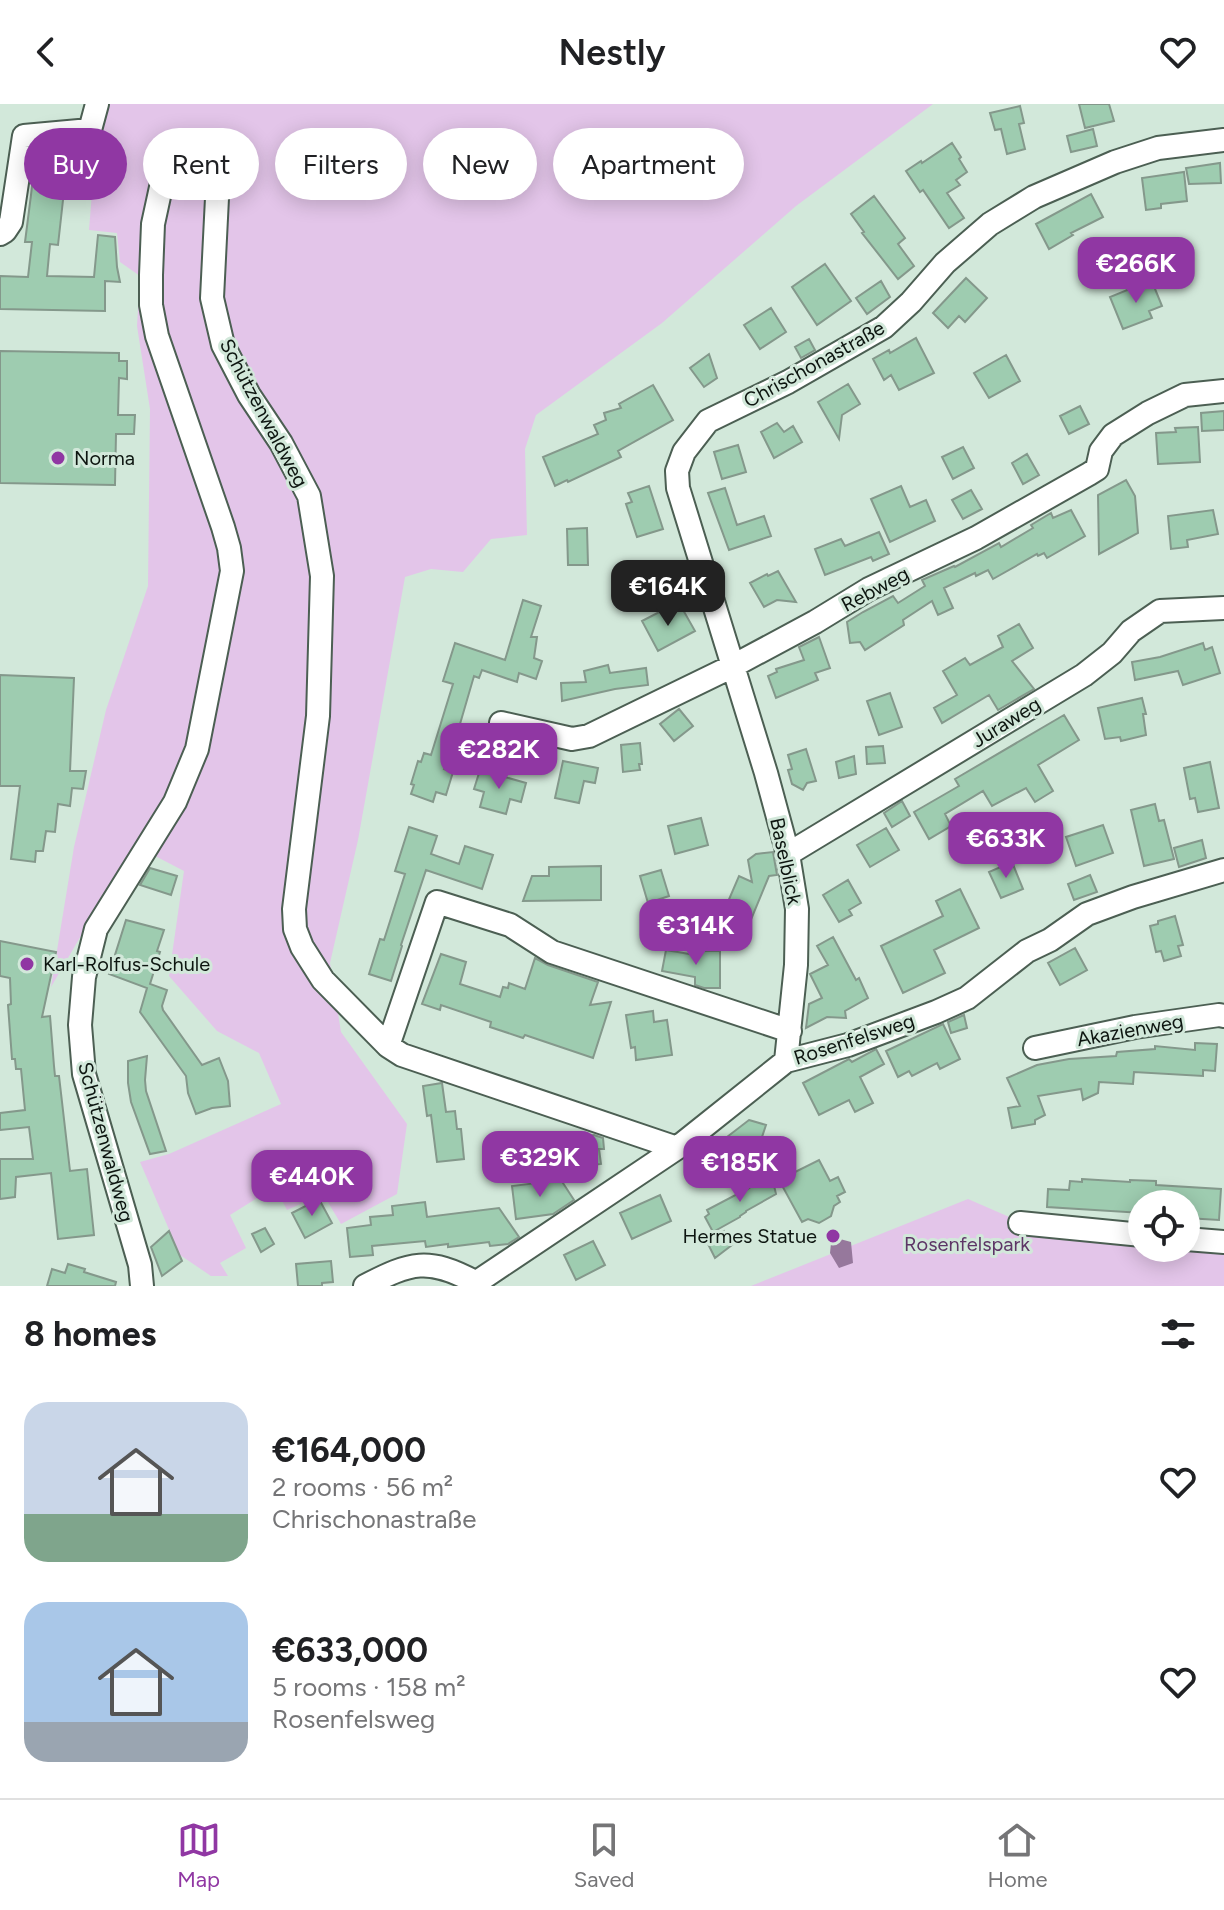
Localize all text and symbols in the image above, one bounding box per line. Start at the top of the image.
icon: back [24,30,68,74]
icon: heart [1156,30,1200,74]
text: Nestly [558,31,666,74]
chip: Buy [24,128,127,200]
chip: Rent [143,128,259,200]
chip: Filters [275,128,407,200]
chip: New [423,128,537,200]
chip: Apartment [553,128,744,200]
pin: €266K [1080,237,1192,305]
text: €266K [1096,247,1176,279]
street label: Chrischonastraße [739,315,889,413]
street label: Schützenwaldweg [215,335,313,491]
place label: Norma [74,446,135,470]
marker: Norma [49,449,67,467]
pin: €164K [612,560,724,628]
street label: Rebweg [837,561,913,617]
text: €164K [629,570,707,602]
street label: Juraweg [967,692,1045,752]
pin: €282K [443,723,555,791]
text: €282K [458,733,540,765]
pin: €633K [950,812,1062,880]
street label: Baselblick [765,815,807,907]
text: €633K [966,822,1046,854]
pin: €314K [640,899,752,967]
text: €314K [657,909,735,941]
place label: Karl-Rolfus-Schule [43,952,210,976]
marker: Karl-Rolfus-Schule [18,955,36,973]
street label: Rosenfelsweg [791,1008,917,1070]
street label: Akazienweg [1075,1009,1185,1051]
street label: Schützenwaldweg [73,1059,139,1225]
pin: €329K [484,1131,596,1199]
pin: €185K [684,1136,796,1204]
text: €329K [500,1141,580,1173]
text: €185K [701,1146,779,1178]
pin: €440K [256,1150,368,1218]
text: €440K [269,1160,355,1192]
map controls [1128,1190,1200,1262]
button: locate [1128,1190,1200,1262]
place label: Hermes Statue [682,1224,817,1248]
marker: Hermes Statue [824,1227,842,1245]
park label: Rosenfelspark [904,1232,1030,1256]
icon: filters [1156,1312,1200,1356]
text: 8 homes [24,1314,156,1355]
text: €164,000 [272,1430,426,1471]
icon: home [88,1434,184,1530]
icon: heart [1156,1460,1200,1504]
text: 2 rooms · 56 m² [272,1471,453,1503]
text: Chrischonastraße [272,1503,476,1535]
text: €633,000 [272,1630,428,1671]
icon: home [88,1634,184,1730]
icon: heart [1156,1660,1200,1704]
text: 5 rooms · 158 m² [272,1671,466,1703]
text: Rosenfelsweg [272,1703,435,1735]
tab: Map [177,1818,221,1893]
tab: Saved [574,1818,634,1893]
tab: Home [987,1818,1047,1893]

